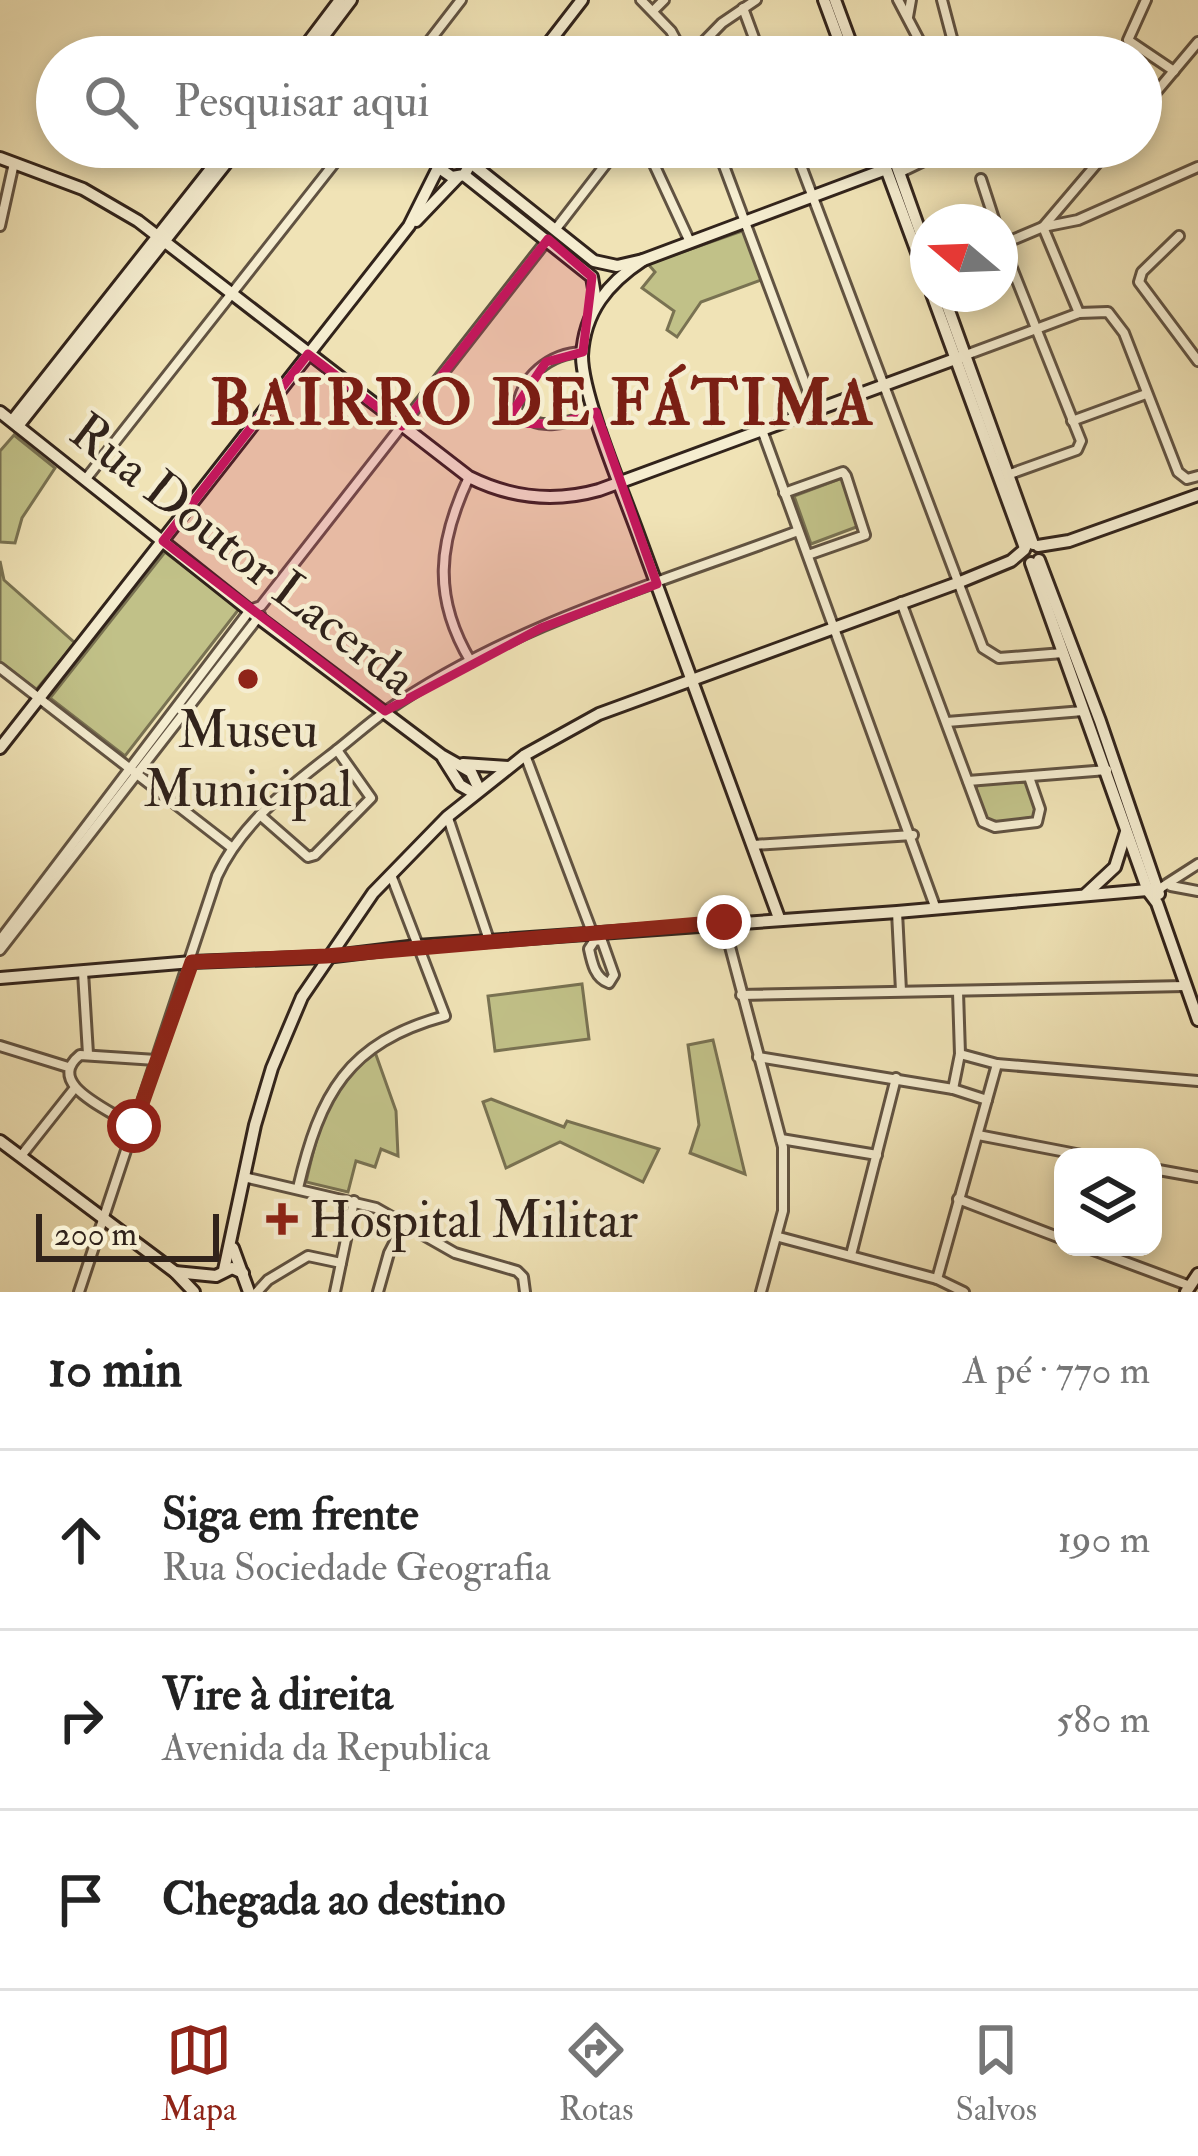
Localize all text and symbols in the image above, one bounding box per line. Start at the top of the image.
search box [36,36,1162,168]
icon: search [78,69,144,135]
text: Pesquisar aqui [174,74,430,130]
north arrow [910,204,1018,312]
district label: BAIRRO DE FÁTIMA [210,363,876,444]
street label: Rua Doutor Lacerda [57,400,429,710]
marker: Museu Municipal [235,666,261,692]
place label: Museu Municipal [144,699,352,822]
route end [697,895,751,949]
route start [107,1099,161,1153]
map controls [1054,1148,1162,1256]
button: layers [1054,1148,1162,1256]
place label: Hospital Militar [309,1189,638,1253]
marker: Hospital Militar [266,1203,298,1235]
scale bar [36,1208,219,1261]
text: 200 m [54,1214,137,1255]
text: 10 min [48,1338,182,1402]
text: A pé · 770 m [963,1346,1150,1395]
text: Siga em frente [162,1487,419,1543]
icon: ahead [48,1507,114,1573]
text: 190 m [1058,1515,1150,1564]
text: Rua Sociedade Geografia [162,1543,551,1592]
text: Vire à direita [162,1667,393,1723]
icon: right [48,1687,114,1753]
text: 580 m [1056,1695,1150,1744]
text: Avenida da Republica [162,1723,490,1772]
icon: arrive [48,1867,114,1933]
text: Chegada ao destino [162,1872,505,1928]
tab: Mapa [161,2017,237,2130]
tab: Rotas [559,2017,633,2130]
tab: Salvos [956,2017,1037,2130]

